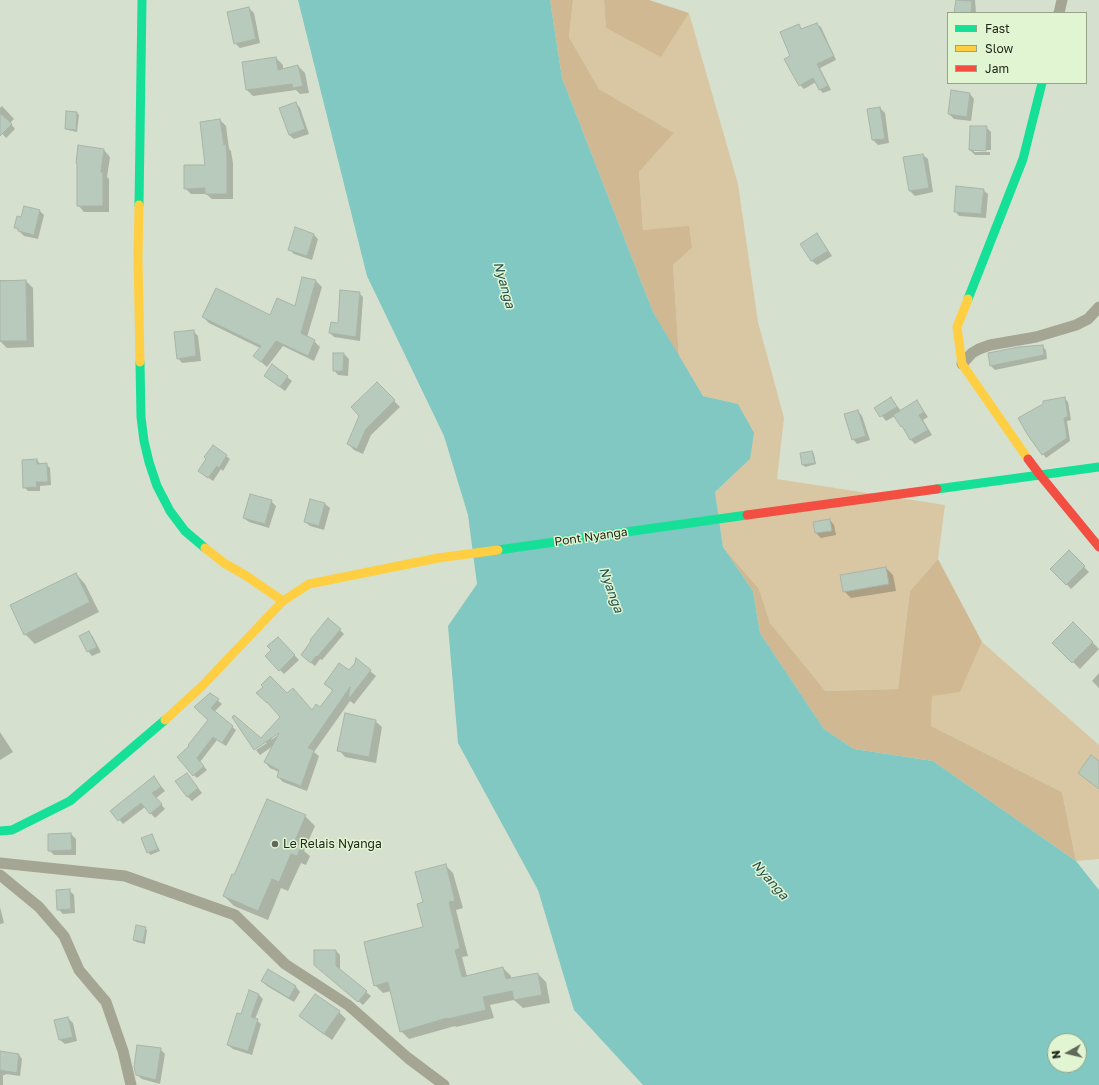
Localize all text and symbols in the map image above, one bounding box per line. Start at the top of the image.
legend [947,12,1087,84]
text: Fast [985,21,1010,36]
text: Slow [985,41,1013,56]
text: Jam [985,61,1009,76]
water label: Nyanga [490,260,518,310]
street label: Pont Nyanga [553,525,629,549]
water label: Nyanga [596,565,626,615]
place label: Le Relais Nyanga [283,837,382,851]
marker: Le Relais Nyanga [270,839,280,849]
water label: Nyanga [749,857,791,903]
north arrow [1047,1033,1087,1073]
text: N [1049,1050,1063,1060]

